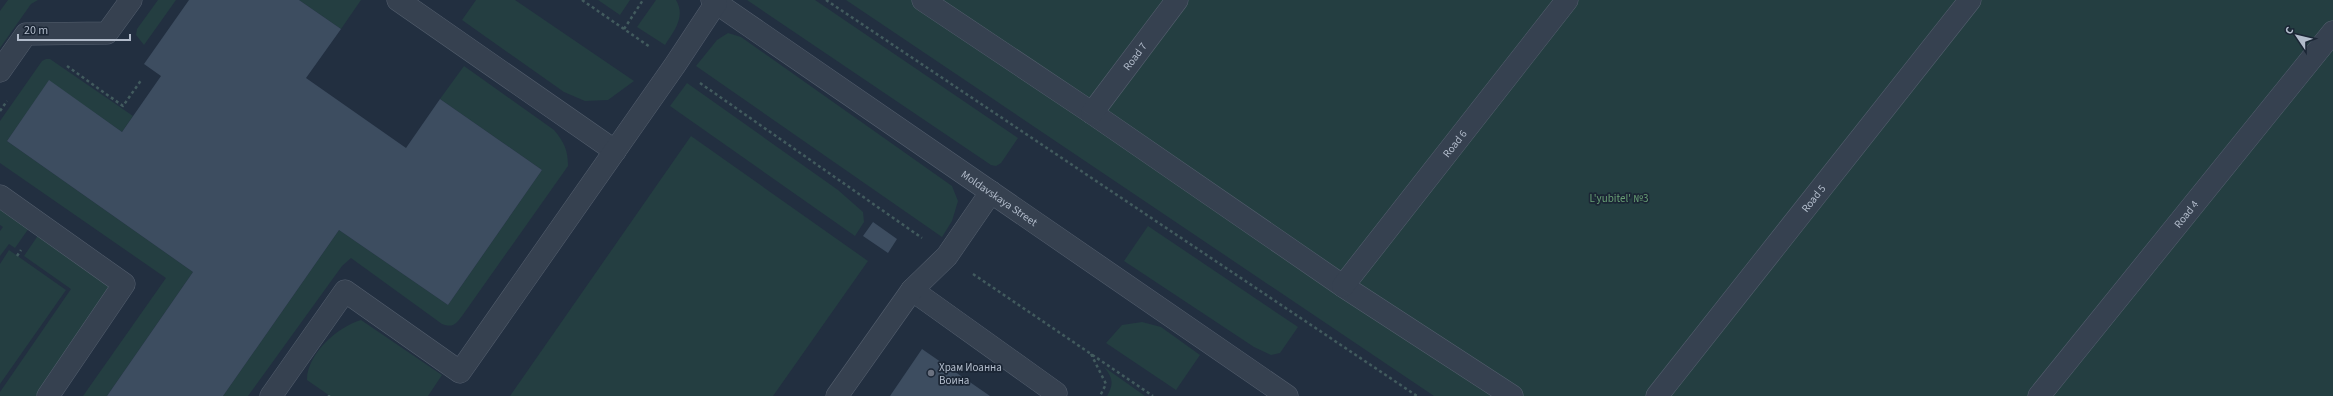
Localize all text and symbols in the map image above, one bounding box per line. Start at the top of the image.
scale bar [18,16,130,42]
north arrow [2277,16,2317,56]
text: 20 m [24,22,48,39]
text: С [2281,23,2298,37]
street label: Road 7 [1120,40,1150,74]
street label: Road 6 [1439,126,1471,161]
street label: Moldavskaya Street [958,167,1040,230]
street label: Road 5 [1798,182,1829,216]
park label: L'yubitel' №3 [1589,191,1649,206]
street label: Road 4 [2171,197,2202,231]
place label: Храм Иоанна Воина [939,360,1002,388]
marker: Храм Иоанна Воина [926,368,936,378]

